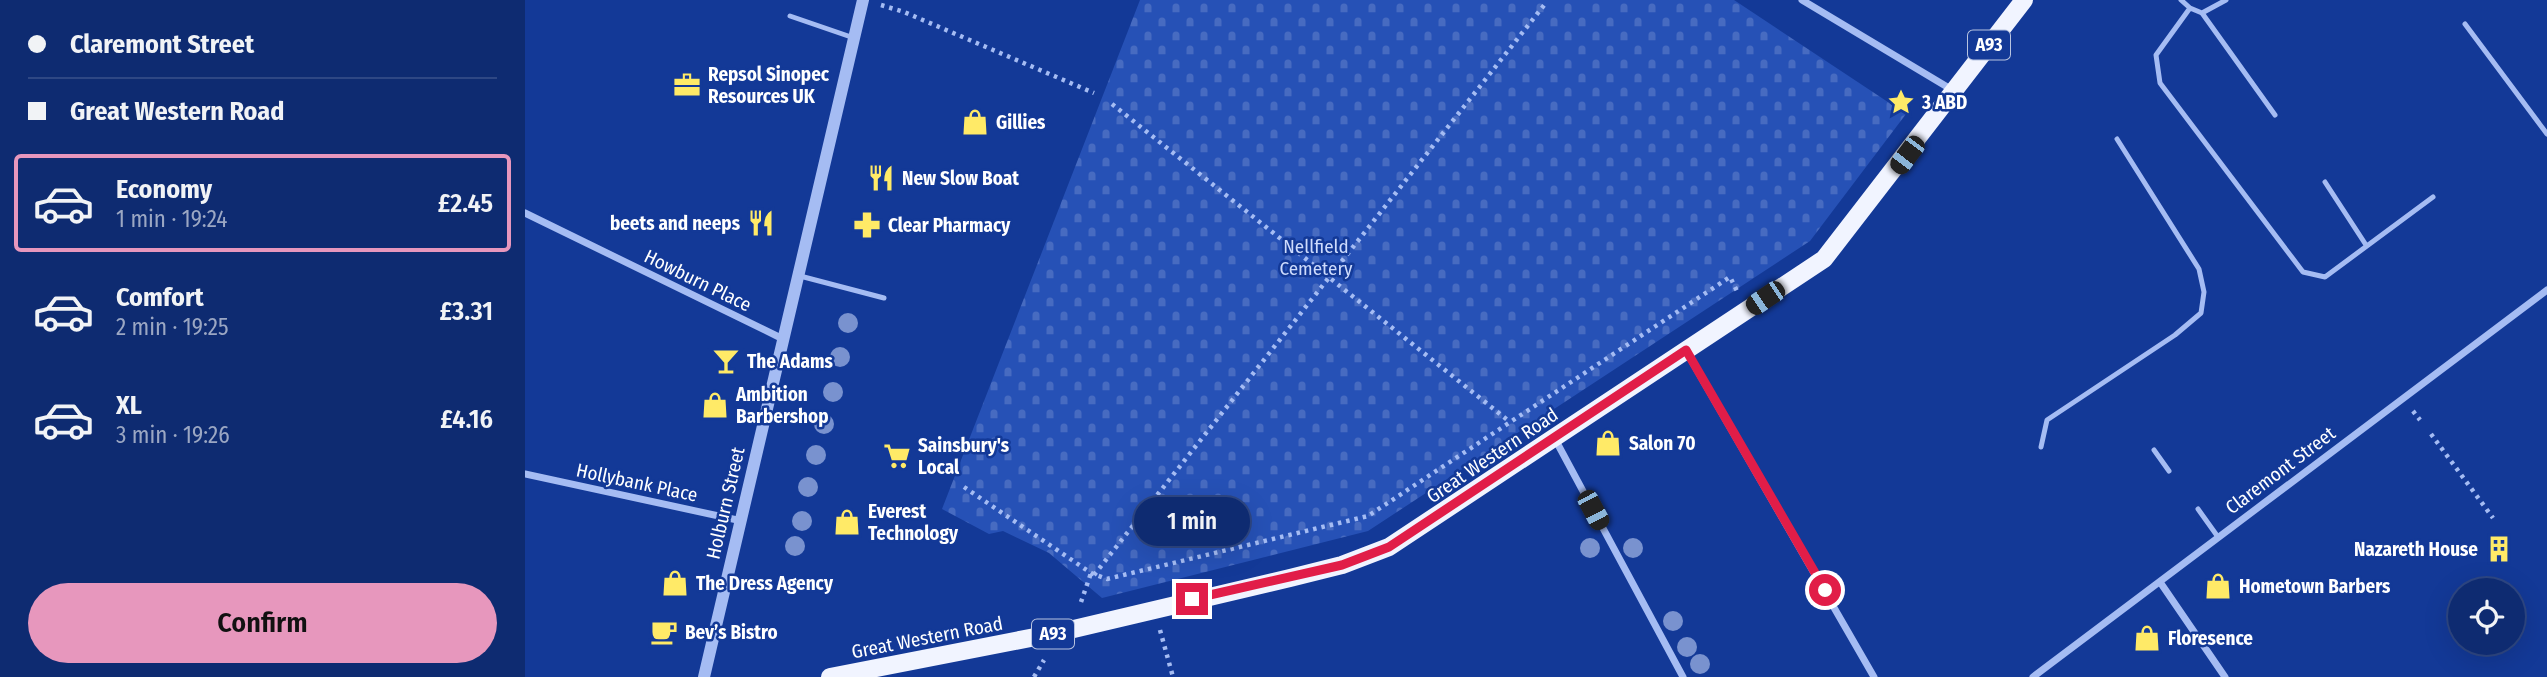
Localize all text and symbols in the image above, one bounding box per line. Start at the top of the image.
text: Claremont Street [70,29,254,60]
road number: A93 [1968,31,2010,60]
place label: Repsol Sinopec Resources UK [708,63,830,108]
office icon: Repsol Sinopec Resources UK [672,70,702,100]
place icon: 3 ABD [1886,87,1916,117]
place label: 3 ABD [1921,91,1967,114]
text: Great Western Road [70,96,284,127]
shop icon: Gillies [960,107,990,137]
place label: Gillies [996,111,1046,134]
car [1886,132,1929,178]
restaurant icon: New Slow Boat [866,163,896,193]
place label: New Slow Boat [902,167,1019,190]
icon: car [32,172,95,235]
text: Economy [116,174,212,205]
text: £2.45 [438,188,493,219]
text: 1 min · 19:24 [116,205,228,233]
restaurant icon: beets and neeps [746,208,776,238]
pharmacy icon: Clear Pharmacy [852,210,882,240]
place label: beets and neeps [610,212,741,235]
place label: Clear Pharmacy [888,214,1011,237]
park label: Nellfield Cemetery [1279,235,1353,280]
street label: Howburn Place [640,245,755,316]
car [1742,278,1789,318]
icon: car [32,280,95,343]
text: Comfort [116,282,204,313]
text: £3.31 [439,296,493,327]
text: 2 min · 19:25 [116,313,229,341]
bar icon: The Adams [711,346,741,376]
place label: The Adams [747,350,833,373]
place label: Ambition Barbershop [735,383,828,428]
icon: car [32,388,95,451]
text: XL [116,390,142,421]
shop icon: Ambition Barbershop [700,390,730,420]
street label: Great Western Road [1422,403,1562,508]
text: £4.16 [440,404,493,435]
text: 3 min · 19:26 [116,421,230,449]
street label: Claremont Street [2221,421,2340,519]
shop icon: Salon 70 [1593,428,1623,458]
place label: Salon 70 [1629,432,1696,455]
place label: Sainsbury's Local [918,434,1010,479]
supermarket icon: Sainsbury's Local [882,441,912,471]
street label: Holburn Street [701,444,750,561]
street label: Hollybank Place [574,458,700,507]
car [1574,487,1613,533]
callout: 1 min [1134,498,1250,546]
place label: Everest Technology [868,500,959,545]
shop icon: Everest Technology [832,507,862,537]
text: 1 min [1167,507,1217,535]
building icon: Nazareth House [2484,534,2514,564]
place label: Nazareth House [2354,538,2478,561]
shop icon: The Dress Agency [660,568,690,598]
shop icon: Hometown Barbers [2203,571,2233,601]
place label: The Dress Agency [696,572,834,595]
route start [1809,574,1841,606]
place label: Hometown Barbers [2239,575,2391,598]
map controls [2448,578,2525,655]
button: locate [2448,578,2525,655]
button: Confirm [28,583,497,663]
route end [1176,583,1208,615]
street label: Great Western Road [850,612,1005,663]
cafe icon: Bev’s Bistro [649,617,679,647]
road number: A93 [1032,620,1074,648]
place label: Bev’s Bistro [685,621,778,644]
shop icon: Floresence [2132,623,2162,653]
place label: Floresence [2168,627,2253,650]

